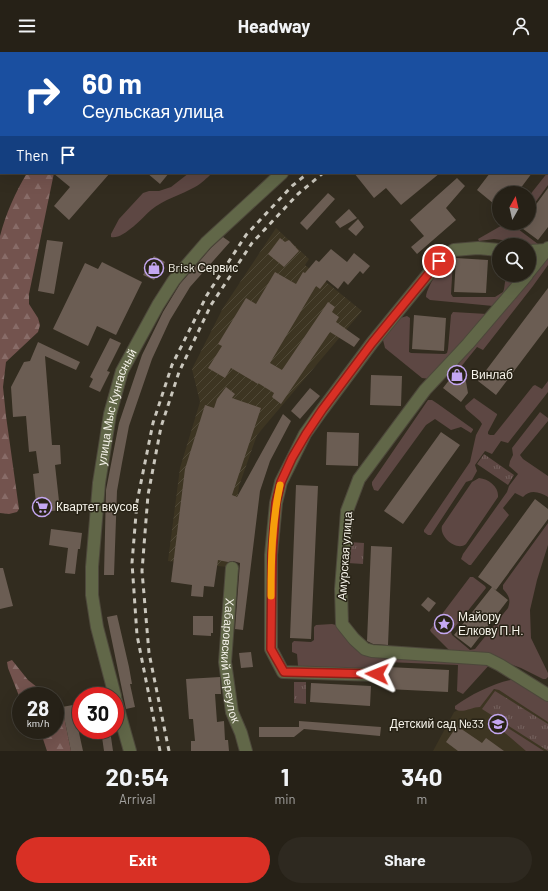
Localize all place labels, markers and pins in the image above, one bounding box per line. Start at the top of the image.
pin [422,244,456,278]
shop icon: Brisk Сервис [143,257,165,279]
place label: Brisk Сервис [168,260,238,275]
shop icon: Винлаб [446,364,468,386]
place label: Винлаб [471,367,513,381]
supermarket icon: Квартет вкусов [31,496,53,518]
place label: Квартет вкусов [56,499,139,514]
place label: Майору Елкову П.Н. [458,609,524,638]
place icon: Майору Елкову П.Н. [433,613,455,635]
school or university icon: Детский сад №33 [487,713,509,735]
place label: Детский сад №33 [390,716,484,731]

